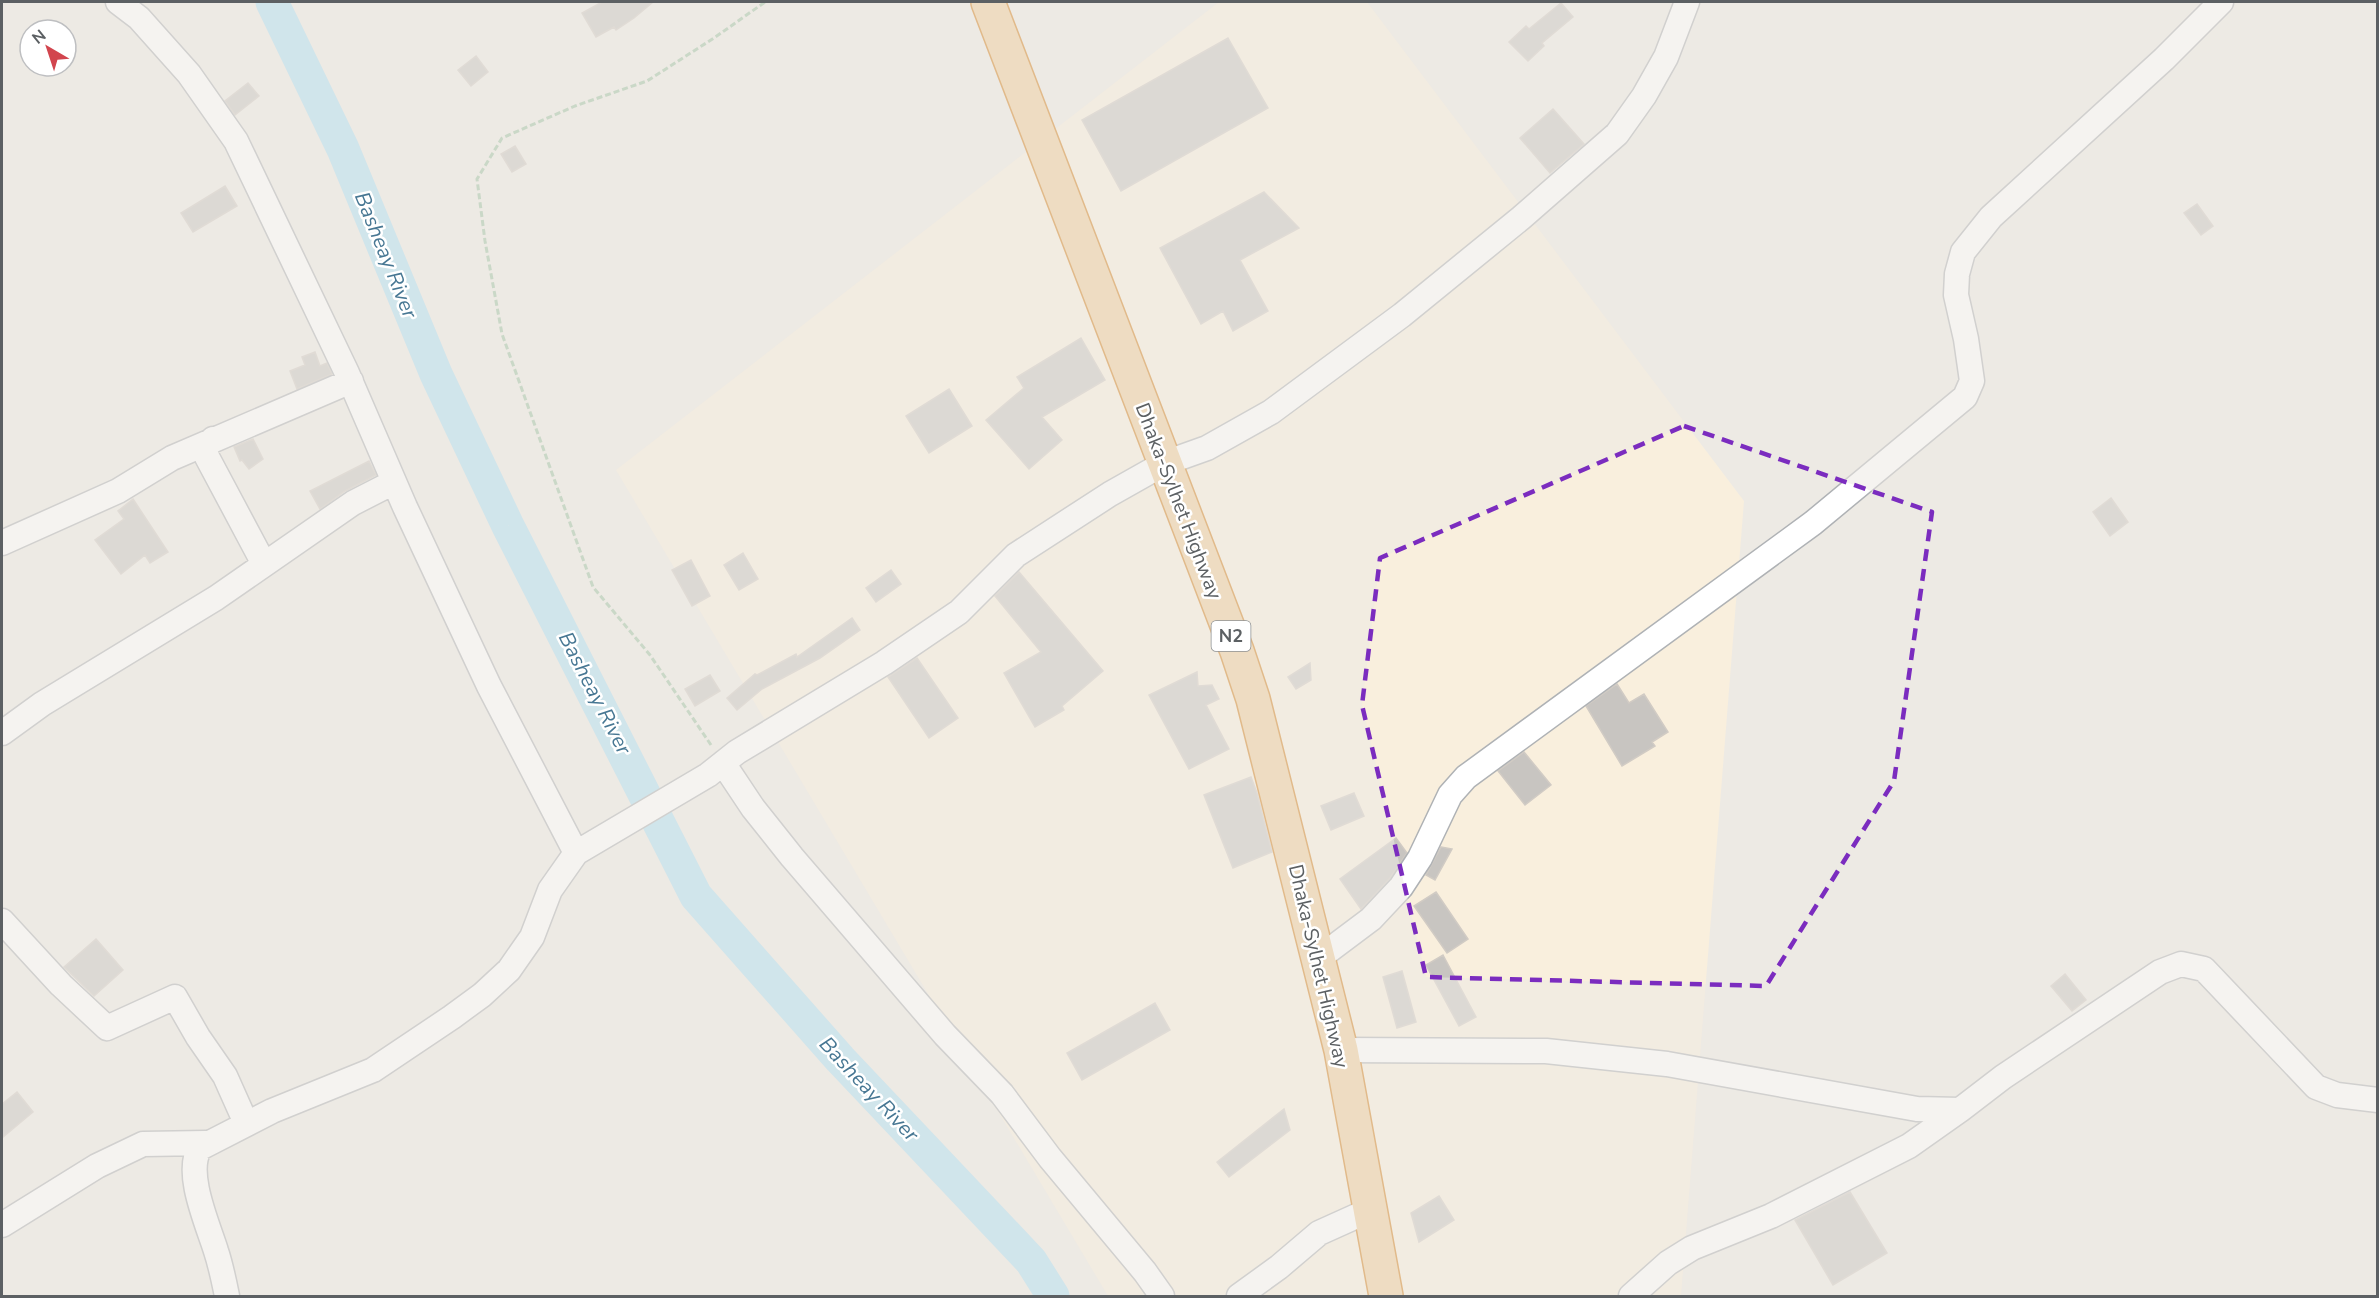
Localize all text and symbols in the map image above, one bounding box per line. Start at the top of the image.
north arrow [18,18,78,78]
text: N [28,25,51,49]
water label: Basheay River [348,188,424,323]
street label: Dhaka-Sylhet Highway [1129,399,1229,604]
road number: N2 [1212,621,1250,651]
water label: Basheay River [552,627,638,759]
street label: Dhaka-Sylhet Highway [1282,862,1355,1071]
water label: Basheay River [813,1030,925,1148]

